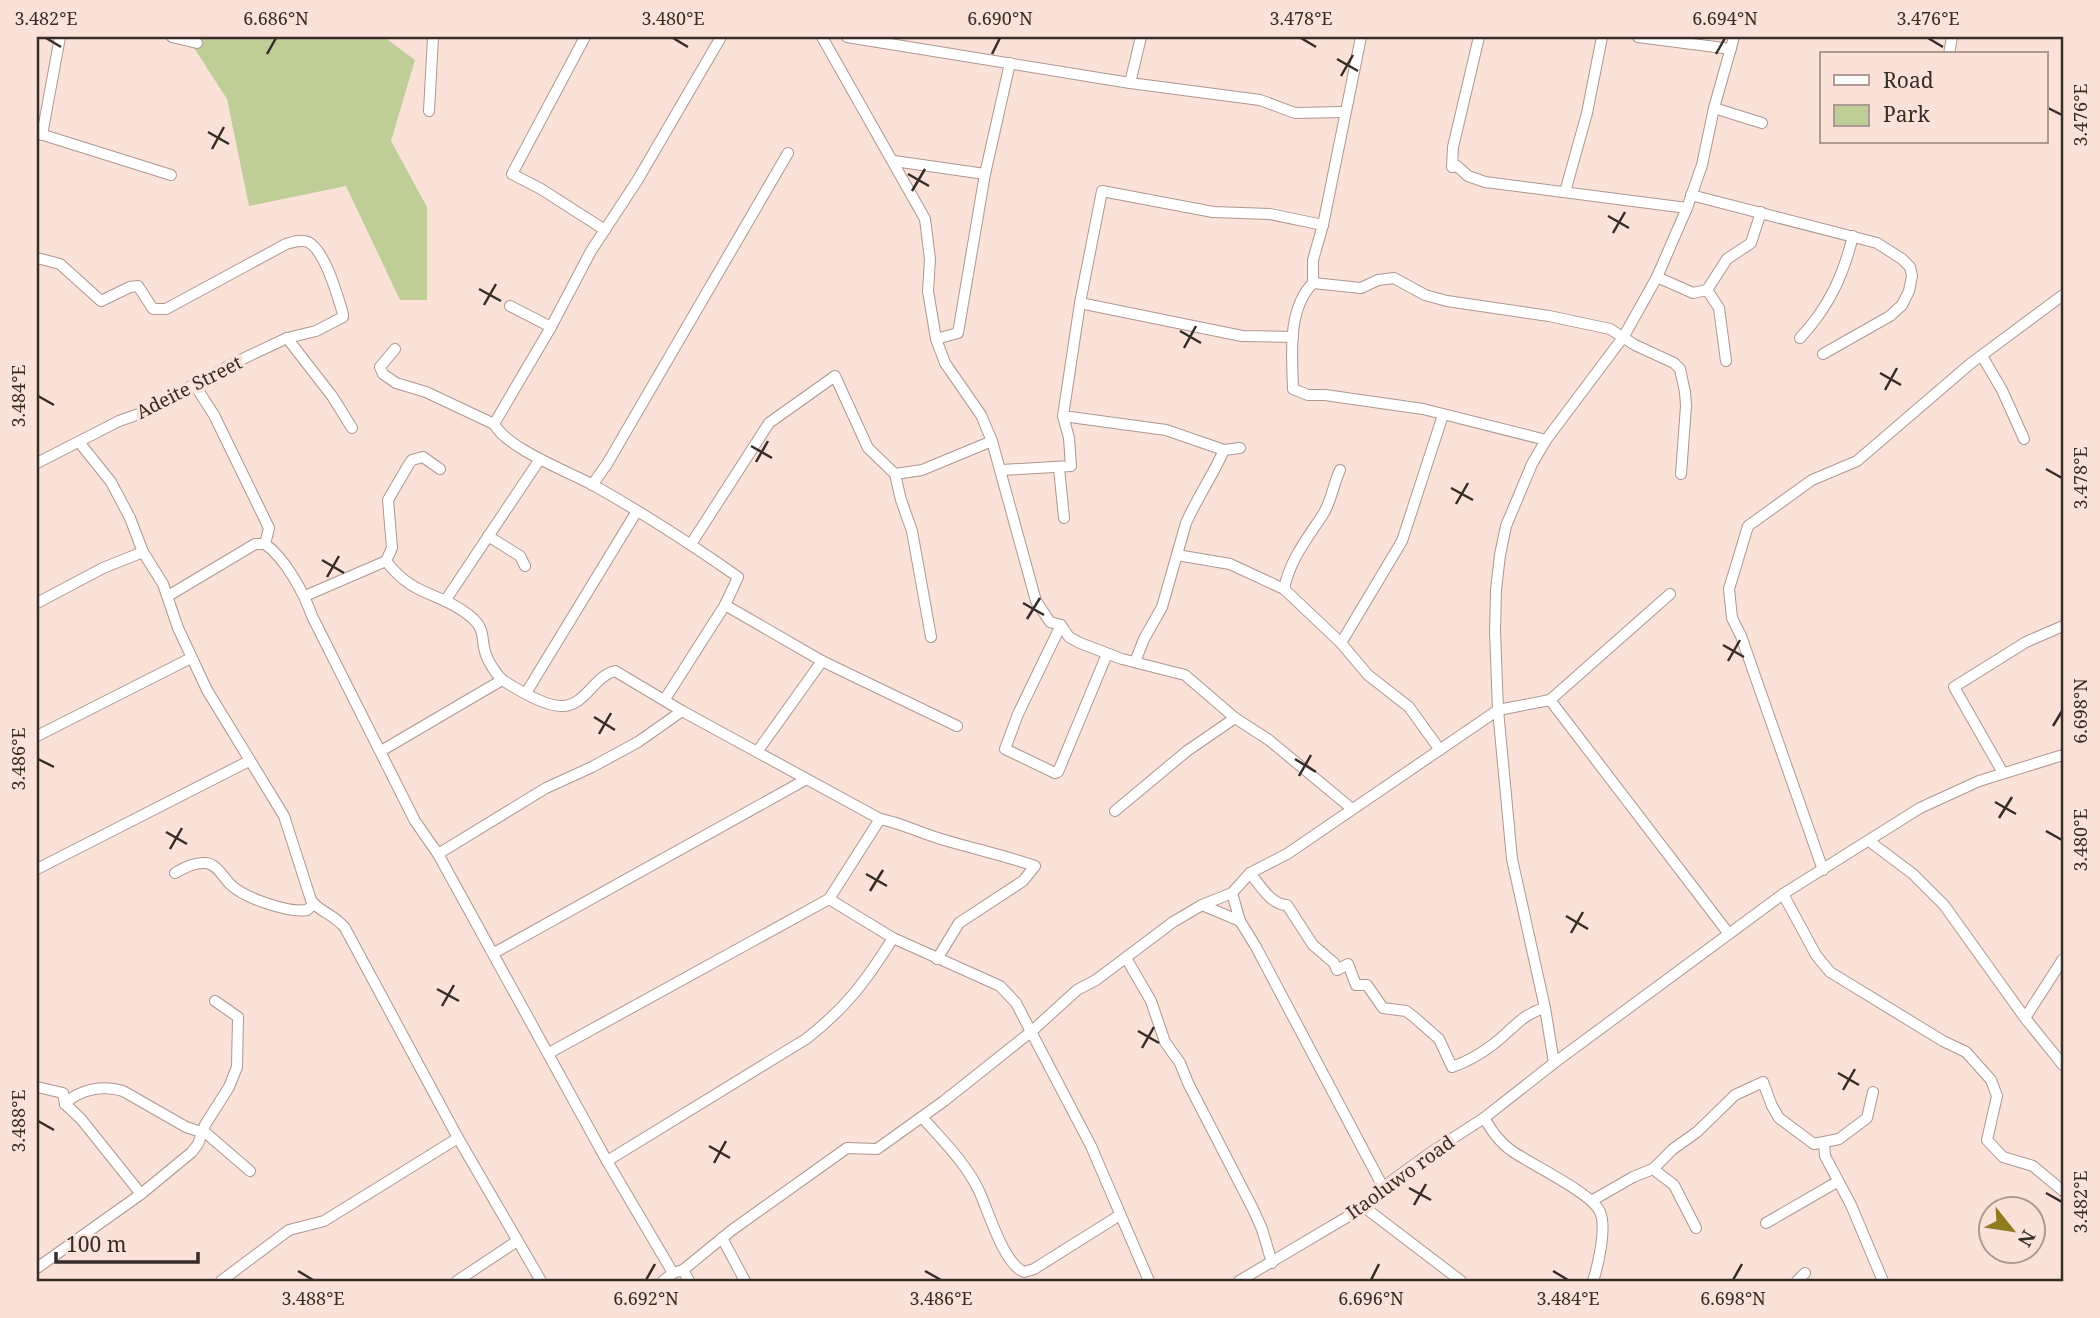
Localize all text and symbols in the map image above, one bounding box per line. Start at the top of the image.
text: 3.482°E [14,6,78,30]
text: 6.686°N [243,6,309,30]
text: 3.480°E [641,6,705,30]
text: 6.690°N [967,6,1033,30]
text: 3.478°E [1269,6,1333,30]
text: 6.694°N [1692,6,1758,30]
text: 3.476°E [1896,6,1960,30]
legend [1820,52,2048,144]
text: Road [1883,66,1934,94]
text: 3.476°E [2068,83,2092,147]
text: Park [1883,100,1930,128]
street label: Adeite Street [132,349,247,425]
text: 3.484°E [6,364,30,428]
text: 3.478°E [2068,446,2092,510]
text: 6.698°N [2068,678,2092,744]
text: 3.486°E [6,727,30,791]
text: 3.480°E [2068,808,2092,872]
text: 3.488°E [6,1089,30,1153]
street label: Itaoluwo road [1341,1129,1460,1225]
text: 3.482°E [2068,1170,2092,1234]
north arrow [1978,1196,2048,1266]
scale bar [56,1220,198,1264]
text: N [2012,1226,2042,1252]
text: 100 m [66,1230,127,1258]
text: 3.488°E [281,1286,345,1310]
text: 6.692°N [613,1286,679,1310]
text: 3.486°E [909,1286,973,1310]
text: 6.696°N [1338,1286,1404,1310]
text: 3.484°E [1536,1286,1600,1310]
text: 6.698°N [1700,1286,1766,1310]

